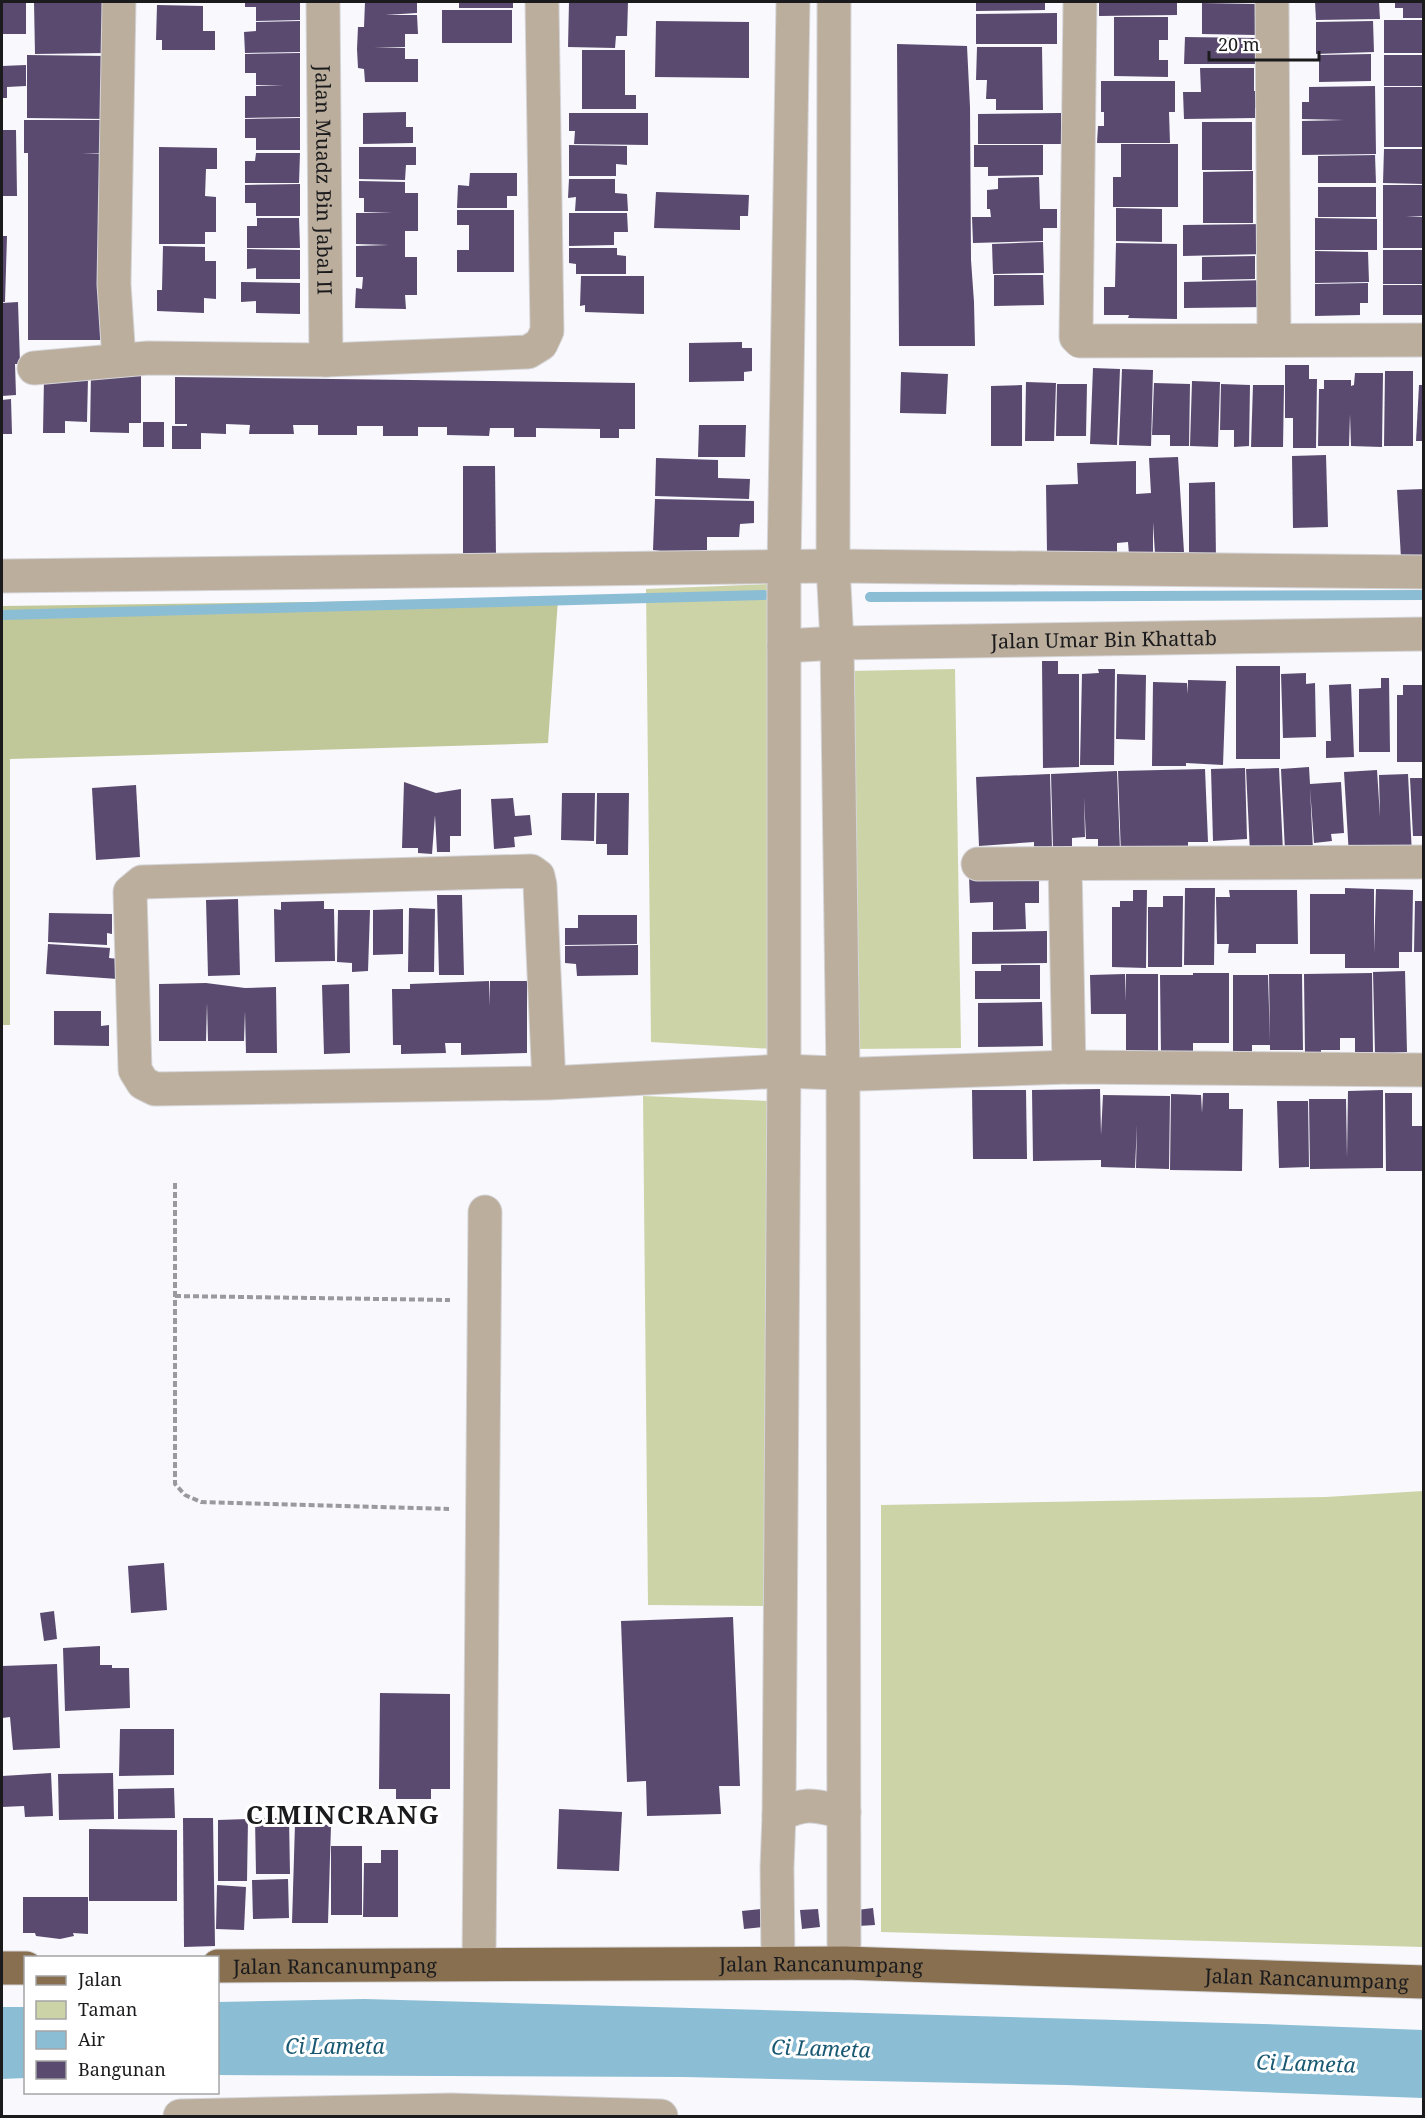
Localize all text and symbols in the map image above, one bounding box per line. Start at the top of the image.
scale bar [1209,24,1318,62]
text: 20 m [1218,32,1260,56]
street label: Jalan Muadz Bin Jabal II [310,64,339,295]
street label: Jalan Umar Bin Khattab [990,624,1217,654]
district label: CIMINCRANG [246,1796,440,1832]
street label: Jalan Rancanumpang [718,1949,924,1979]
street label: Jalan Rancanumpang [232,1951,437,1979]
legend [24,1956,219,2094]
street label: Jalan Rancanumpang [1203,1961,1409,1995]
text: Jalan [77,1967,122,1991]
text: Taman [78,1997,138,2021]
text: Air [78,2027,105,2051]
water label: Ci Lameta [285,2032,385,2060]
water label: Ci Lameta [771,2032,872,2064]
water label: Ci Lameta [1256,2047,1357,2079]
text: Bangunan [78,2057,166,2081]

